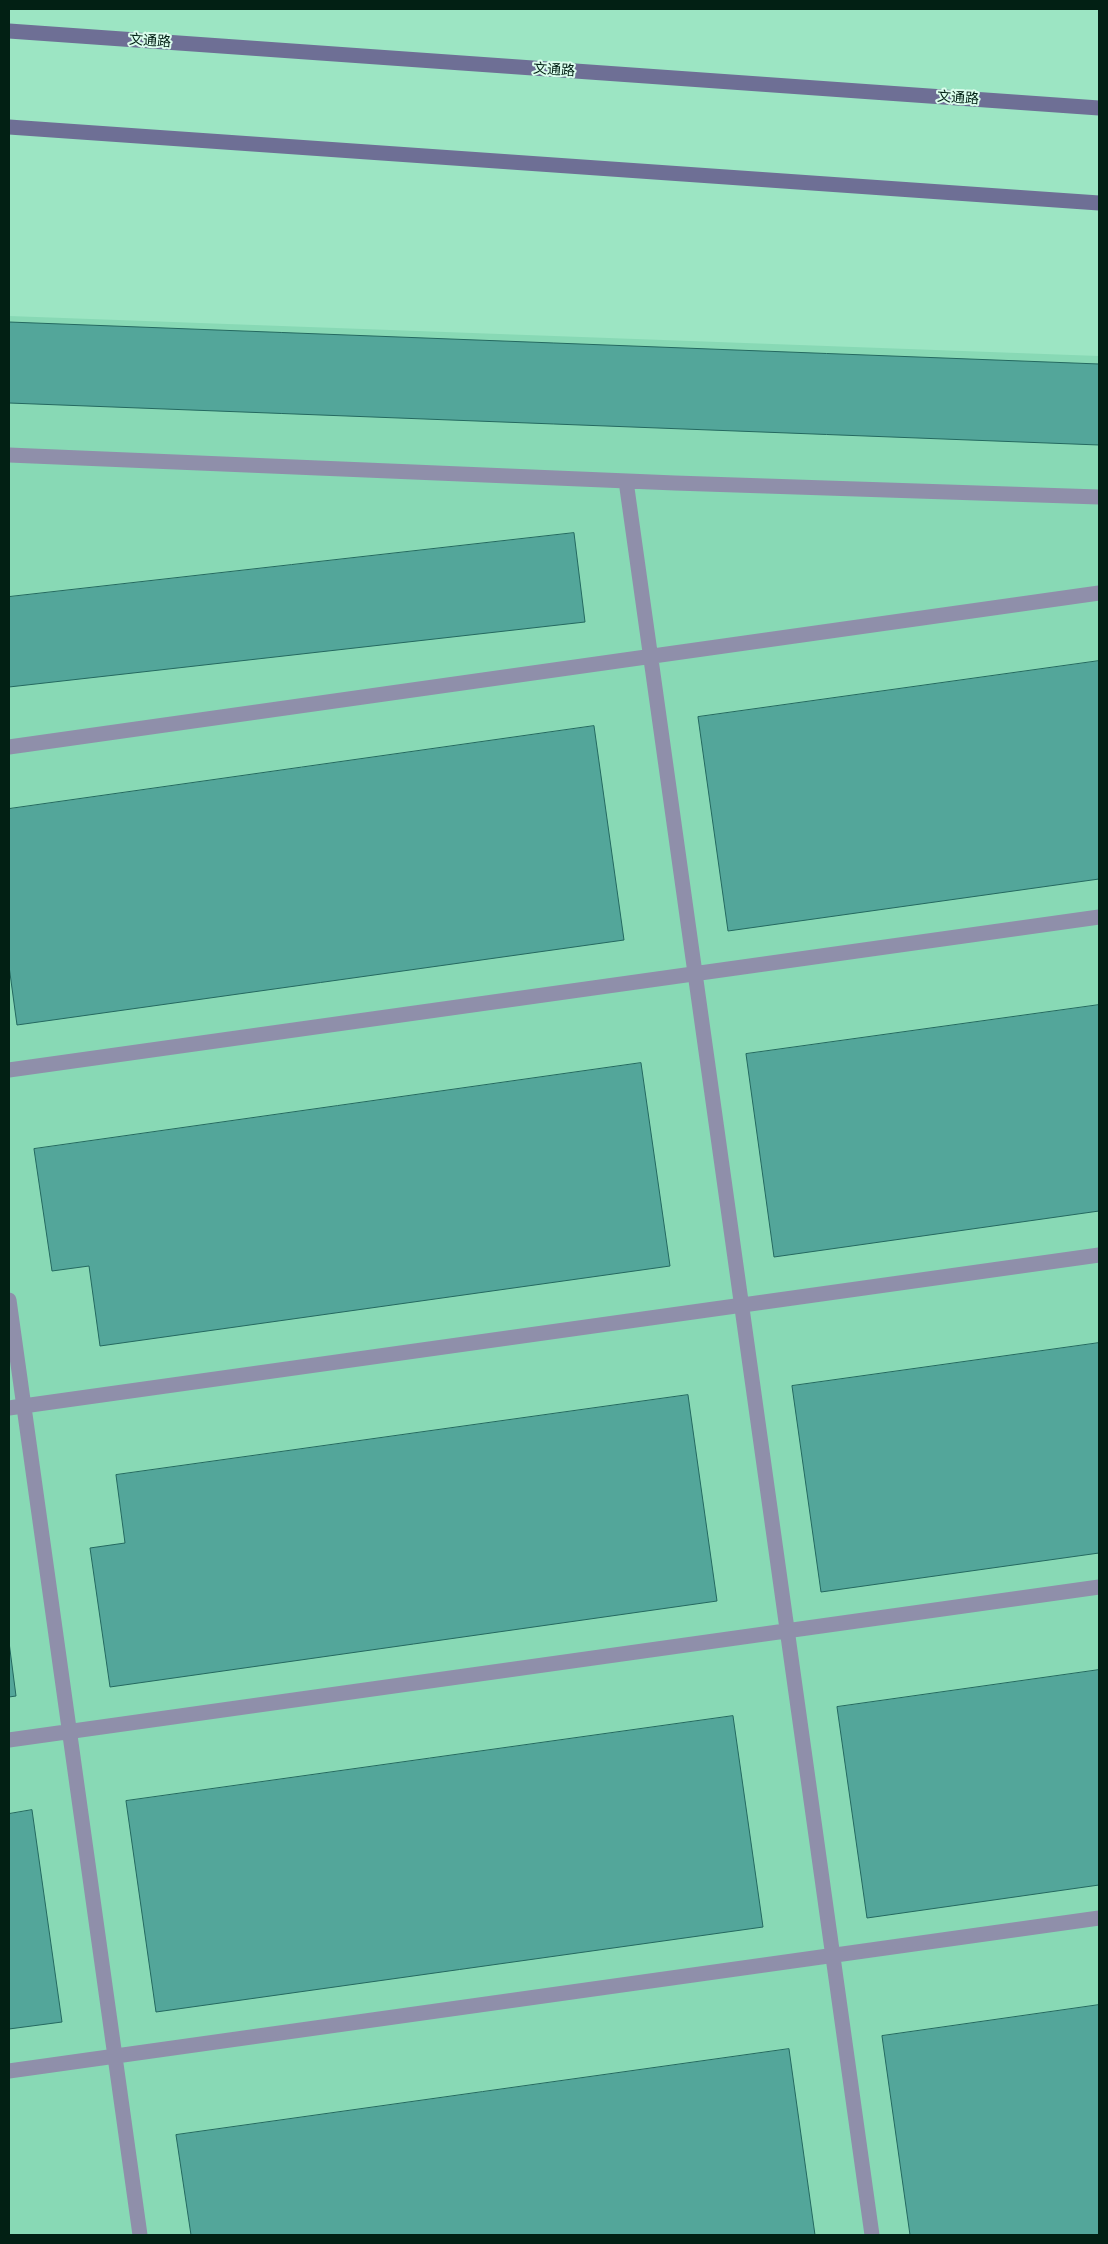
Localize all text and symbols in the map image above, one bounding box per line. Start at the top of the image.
street label: 文通路 [128,31,172,51]
street label: 文通路 [532,60,576,80]
street label: 文通路 [936,88,980,108]

